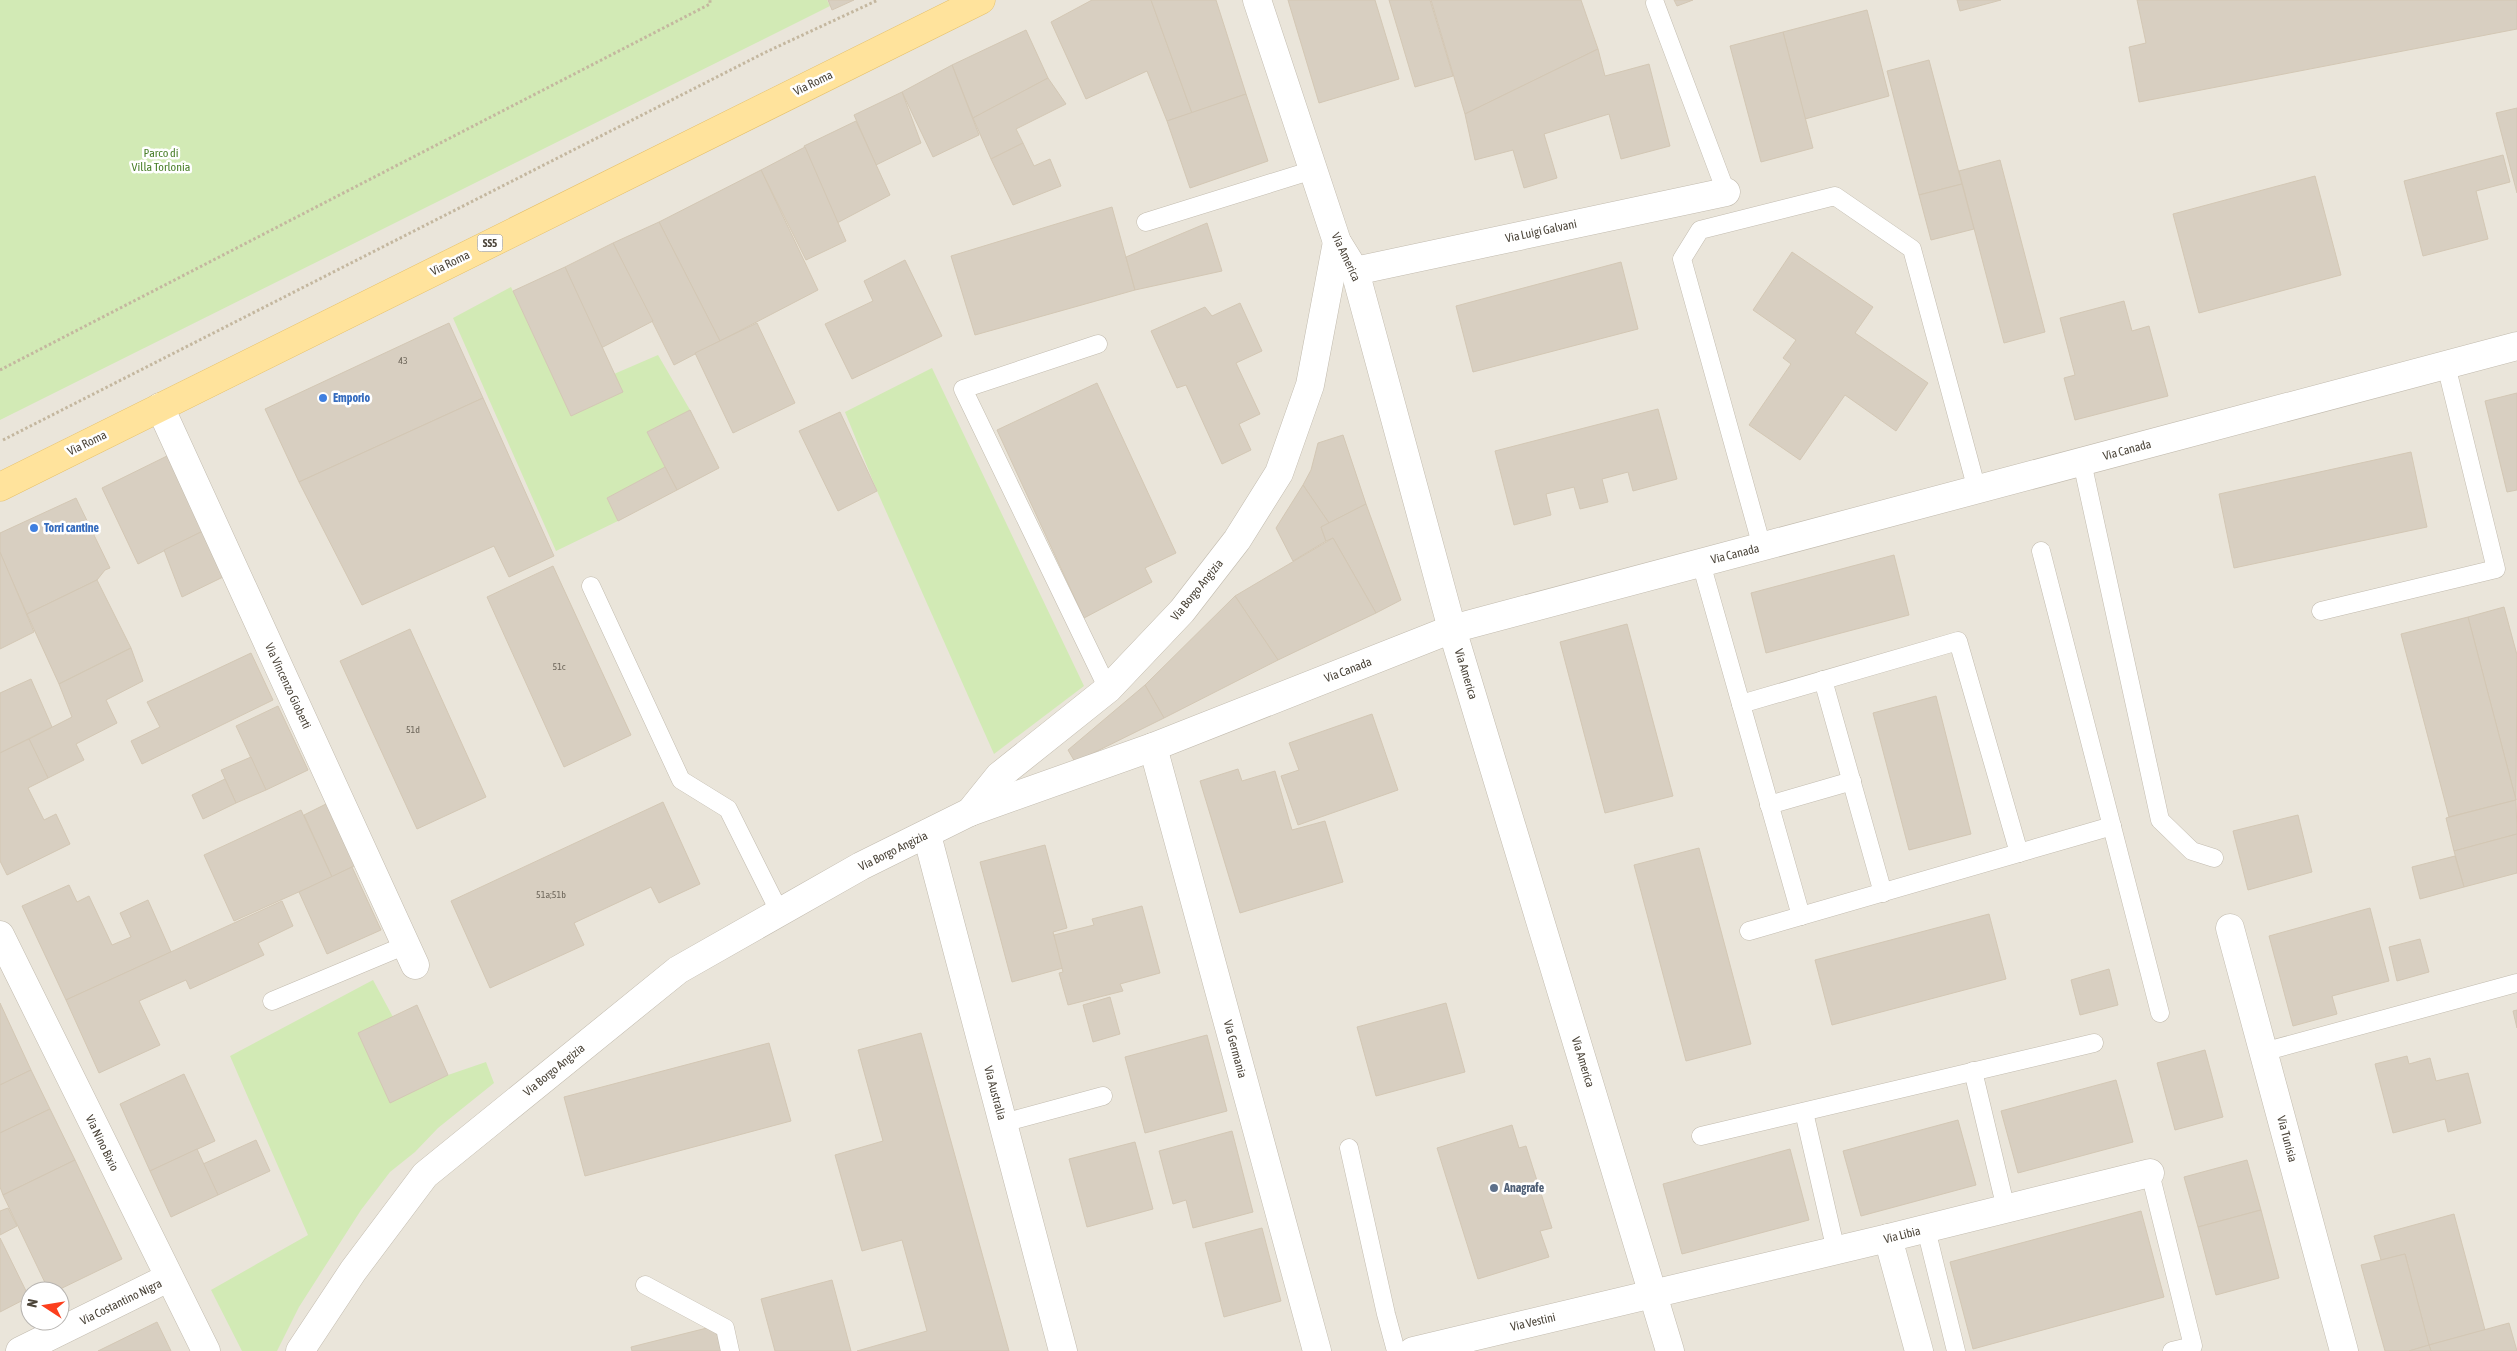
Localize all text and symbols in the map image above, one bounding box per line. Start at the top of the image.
street label: Via Roma [791,68,835,98]
park label: Parco di Villa Torlonia [132,146,190,174]
street label: Via Luigi Galvani [1504,217,1578,245]
street label: Via America [1329,230,1363,284]
road number: SS5 [478,234,502,252]
street label: Via Roma [428,248,472,278]
house number: 43 [398,355,408,366]
place label: Emporio [333,391,370,405]
marker: Emporio [317,392,329,404]
street label: Via Roma [65,428,109,458]
street label: Via Canada [2101,437,2153,463]
place label: Torri cantine [44,521,100,535]
marker: Torri cantine [28,522,40,534]
street label: Via Canada [1709,541,1761,567]
street label: Via Borgo Angizia [1168,557,1226,623]
street label: Via Vincenzo Gioberti [262,641,314,731]
street label: Via America [1452,647,1480,701]
street label: Via Canada [1322,655,1374,685]
house number: 51c [552,661,566,672]
house number: 51d [406,724,420,735]
street label: Via Borgo Angizia [856,828,930,874]
house number: 51a;51b [536,889,566,900]
street label: Via Germania [1221,1018,1249,1080]
street label: Via America [1569,1035,1597,1089]
street label: Via Borgo Angizia [521,1041,587,1099]
street label: Via Australia [981,1064,1009,1122]
street label: Via Nino Bixio [82,1113,122,1174]
street label: Via Tunisia [2274,1114,2300,1164]
place label: Anagrafe [1503,1181,1545,1195]
marker: Anagrafe [1488,1182,1500,1194]
street label: Via Libia [1882,1224,1922,1246]
street label: Via Costantino Nigra [78,1276,164,1328]
north arrow [20,1281,70,1331]
text: N [24,1298,41,1309]
street label: Via Vestini [1509,1310,1557,1334]

